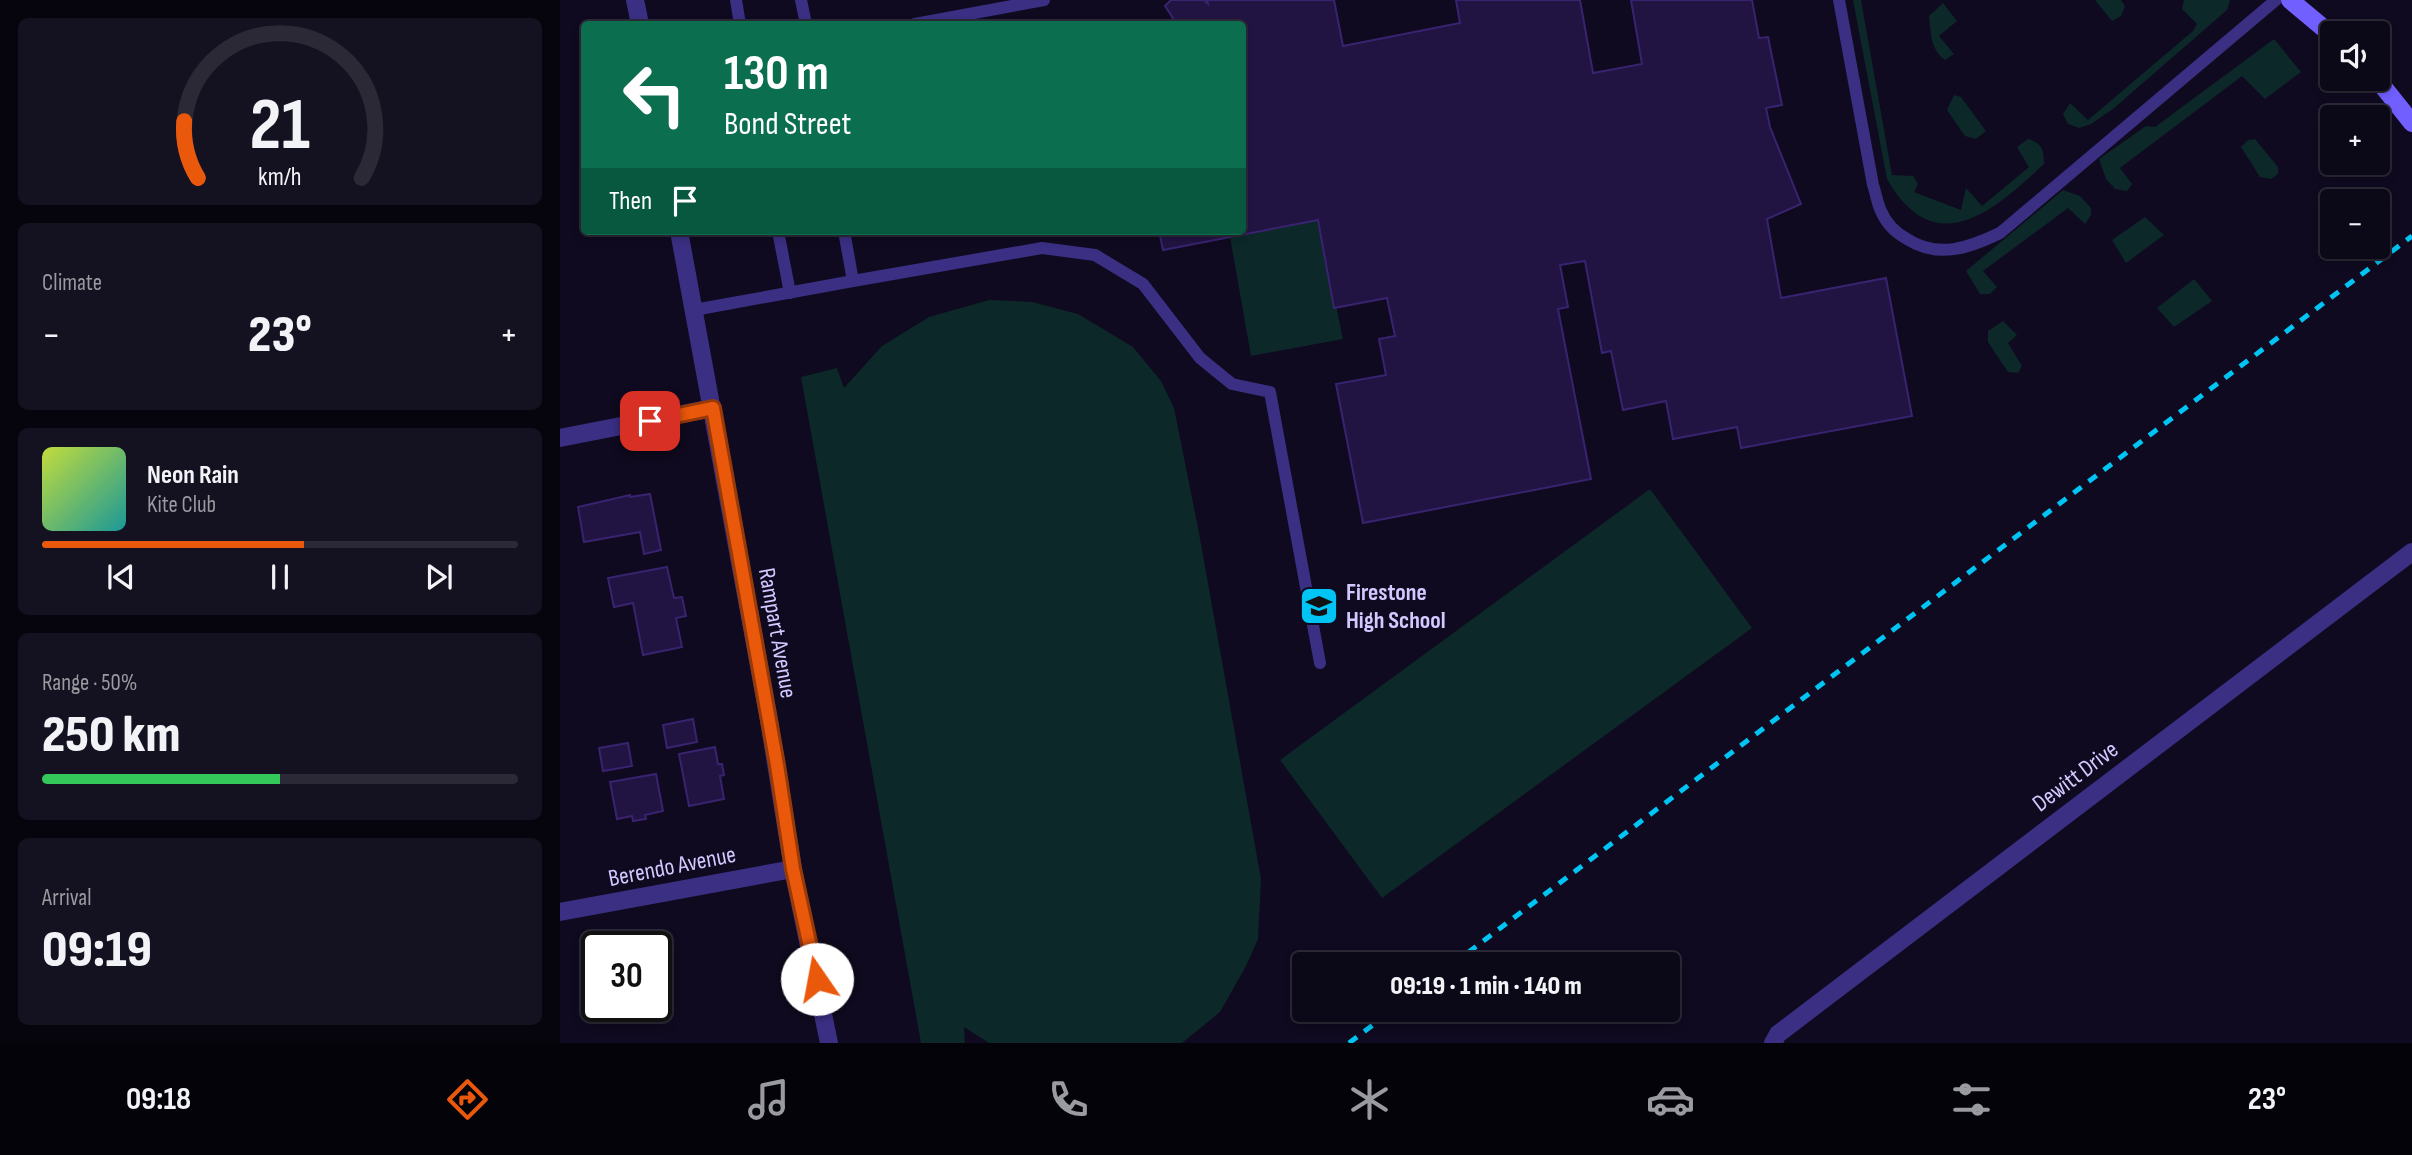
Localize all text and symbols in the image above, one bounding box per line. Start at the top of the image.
map controls [2320,21,2390,259]
button: sound [2320,21,2390,91]
text: 130 m [724,45,829,104]
icon: left [609,49,700,140]
text: 21 [250,82,310,170]
text: Bond Street [724,105,851,144]
button: + [2320,105,2390,175]
text: km/h [258,161,302,192]
icon: arrive [666,182,704,220]
text: Then [609,186,652,217]
button: − [2320,189,2390,259]
text: Climate [42,269,102,297]
text: 23° [248,304,312,367]
text: − [42,313,61,358]
text: + [499,313,518,358]
pin [620,391,680,451]
icon: arrive [631,402,669,440]
text: Neon Rain [147,460,239,491]
text: Kite Club [147,491,216,519]
icon: previous [102,558,140,596]
icon: pause [261,558,299,596]
icon: next [420,558,458,596]
street label: Rampart Avenue [752,566,803,700]
place label: Firestone High School [1346,578,1446,635]
school or university icon: Firestone High School [1298,585,1340,627]
text: Range · 50% [42,669,137,697]
text: 250 km [42,704,180,767]
street label: Dewitt Drive [2027,735,2124,818]
street label: Berendo Avenue [606,840,738,893]
text: Arrival [42,884,91,912]
text: 09:19 [42,919,152,982]
speed limit sign: 30 [581,931,672,1022]
position arrow [780,942,854,1016]
text: 09:19 · 1 min · 140 m [1390,971,1582,1002]
icon: directions [443,1075,492,1124]
icon: music [744,1075,793,1124]
icon: phone [1044,1075,1093,1124]
icon: climate [1345,1075,1394,1124]
icon: car [1646,1075,1695,1124]
icon: filters [1947,1075,1996,1124]
text: 09:18 [126,1080,191,1119]
text: 23° [2248,1080,2286,1119]

